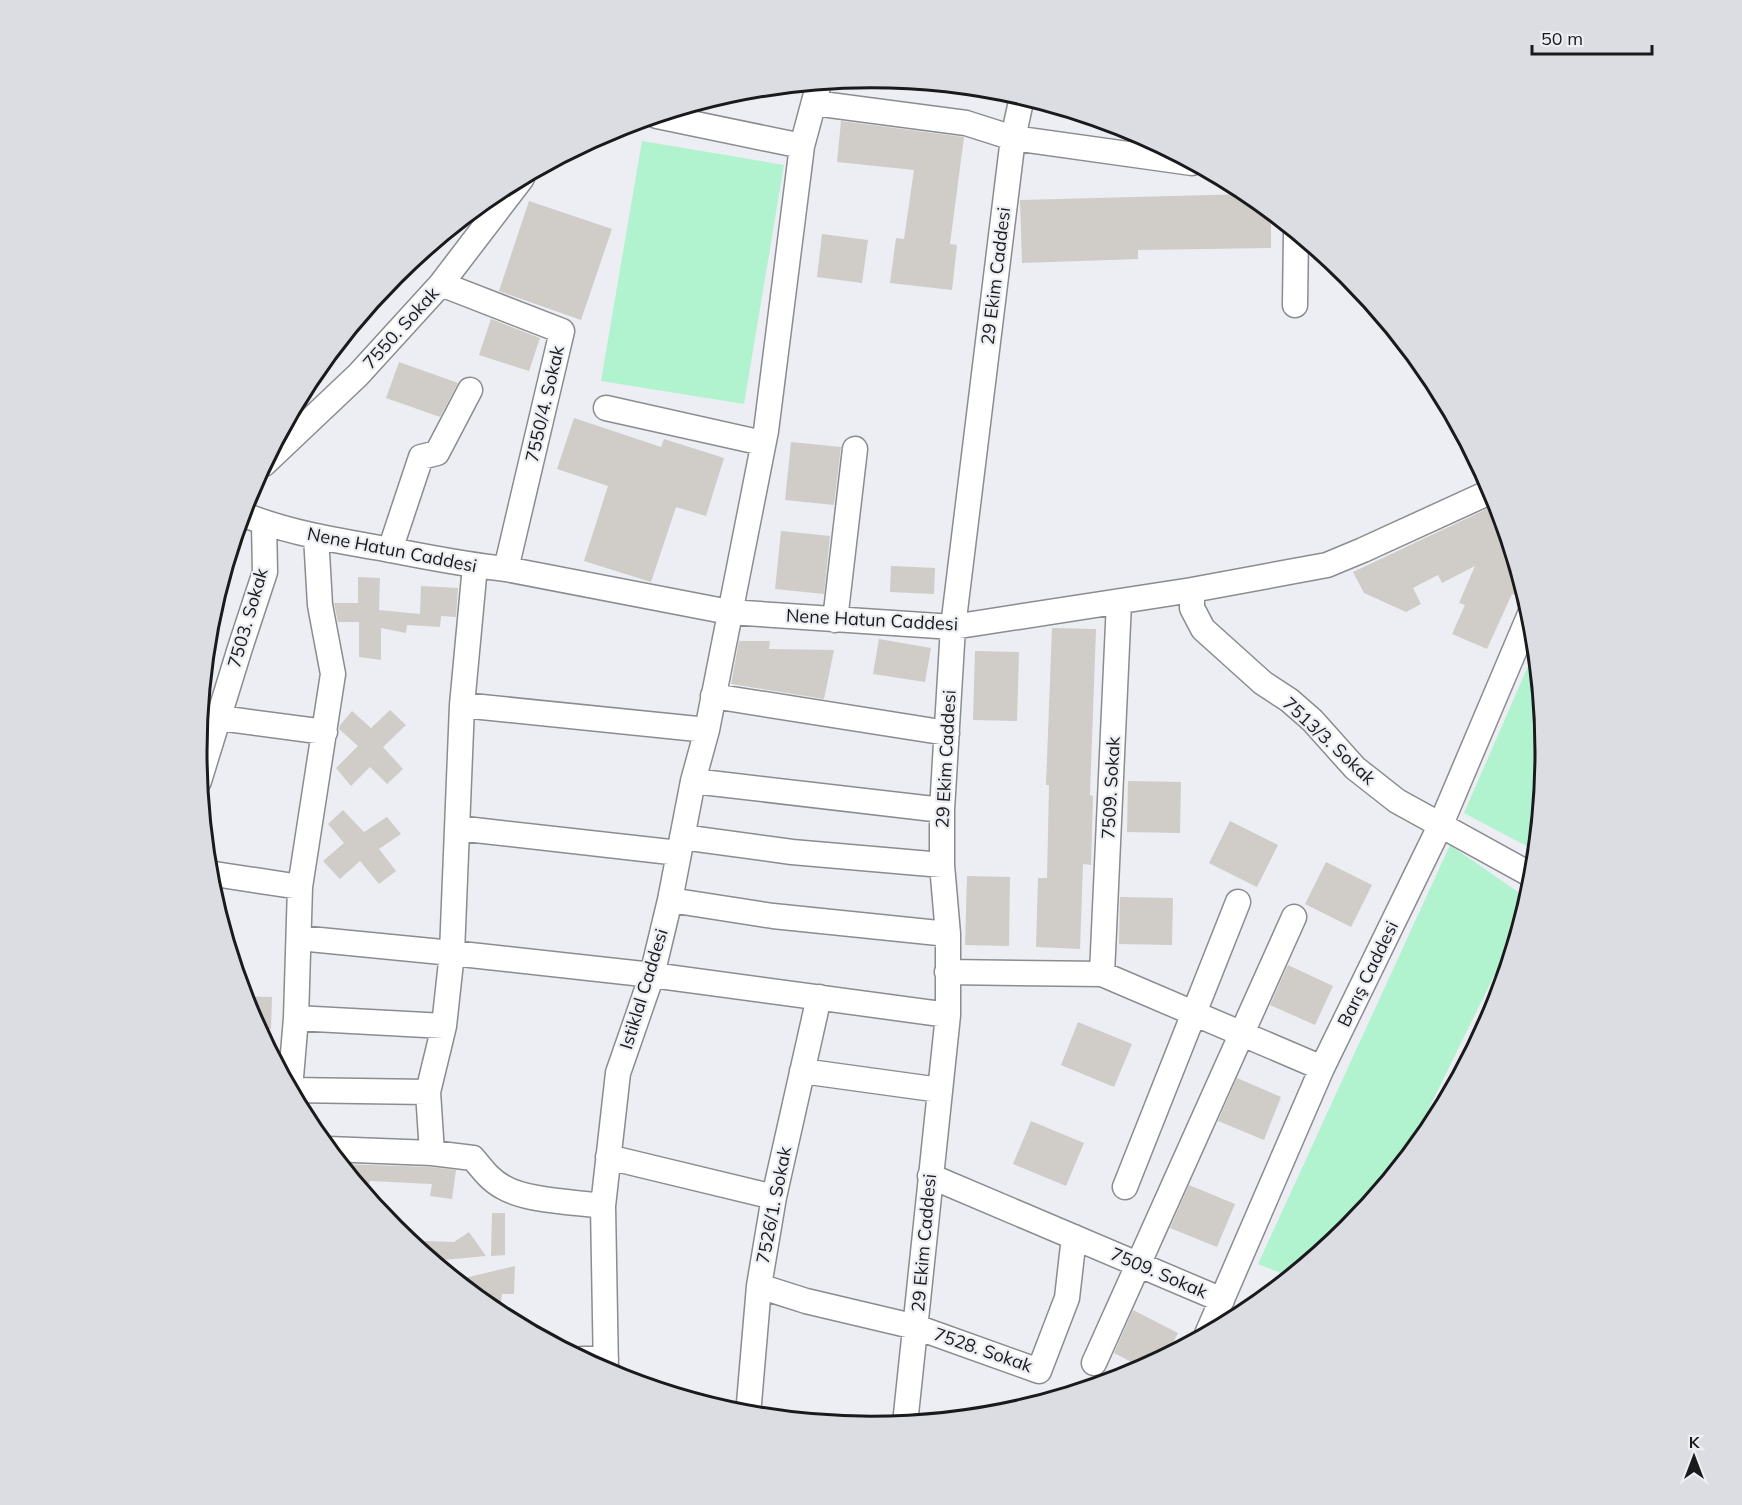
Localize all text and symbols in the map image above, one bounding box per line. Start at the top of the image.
scale bar [1532,18,1652,56]
text: 50 m [1541,27,1583,50]
street label: 29 Ekim Caddesi [976,206,1015,346]
street label: 7550. Sokak [358,281,444,374]
street label: 7550/4. Sokak [520,343,569,464]
street label: Nene Hatun Caddesi [305,522,479,577]
street label: 7503. Sokak [222,565,273,670]
street label: Nene Hatun Caddesi [785,604,959,635]
street label: 29 Ekim Caddesi [930,689,961,829]
street label: 7513/3. Sokak [1278,692,1381,790]
street label: 7509. Sokak [1096,735,1125,840]
street label: Barış Caddesi [1332,917,1403,1030]
street label: Istiklal Caddesi [614,926,673,1052]
street label: 7526/1. Sokak [751,1144,796,1265]
street label: 29 Ekim Caddesi [906,1173,941,1313]
street label: 7509. Sokak [1107,1242,1212,1303]
street label: 7528. Sokak [931,1322,1036,1377]
north arrow [1664,1427,1724,1487]
text: K [1689,1432,1701,1452]

